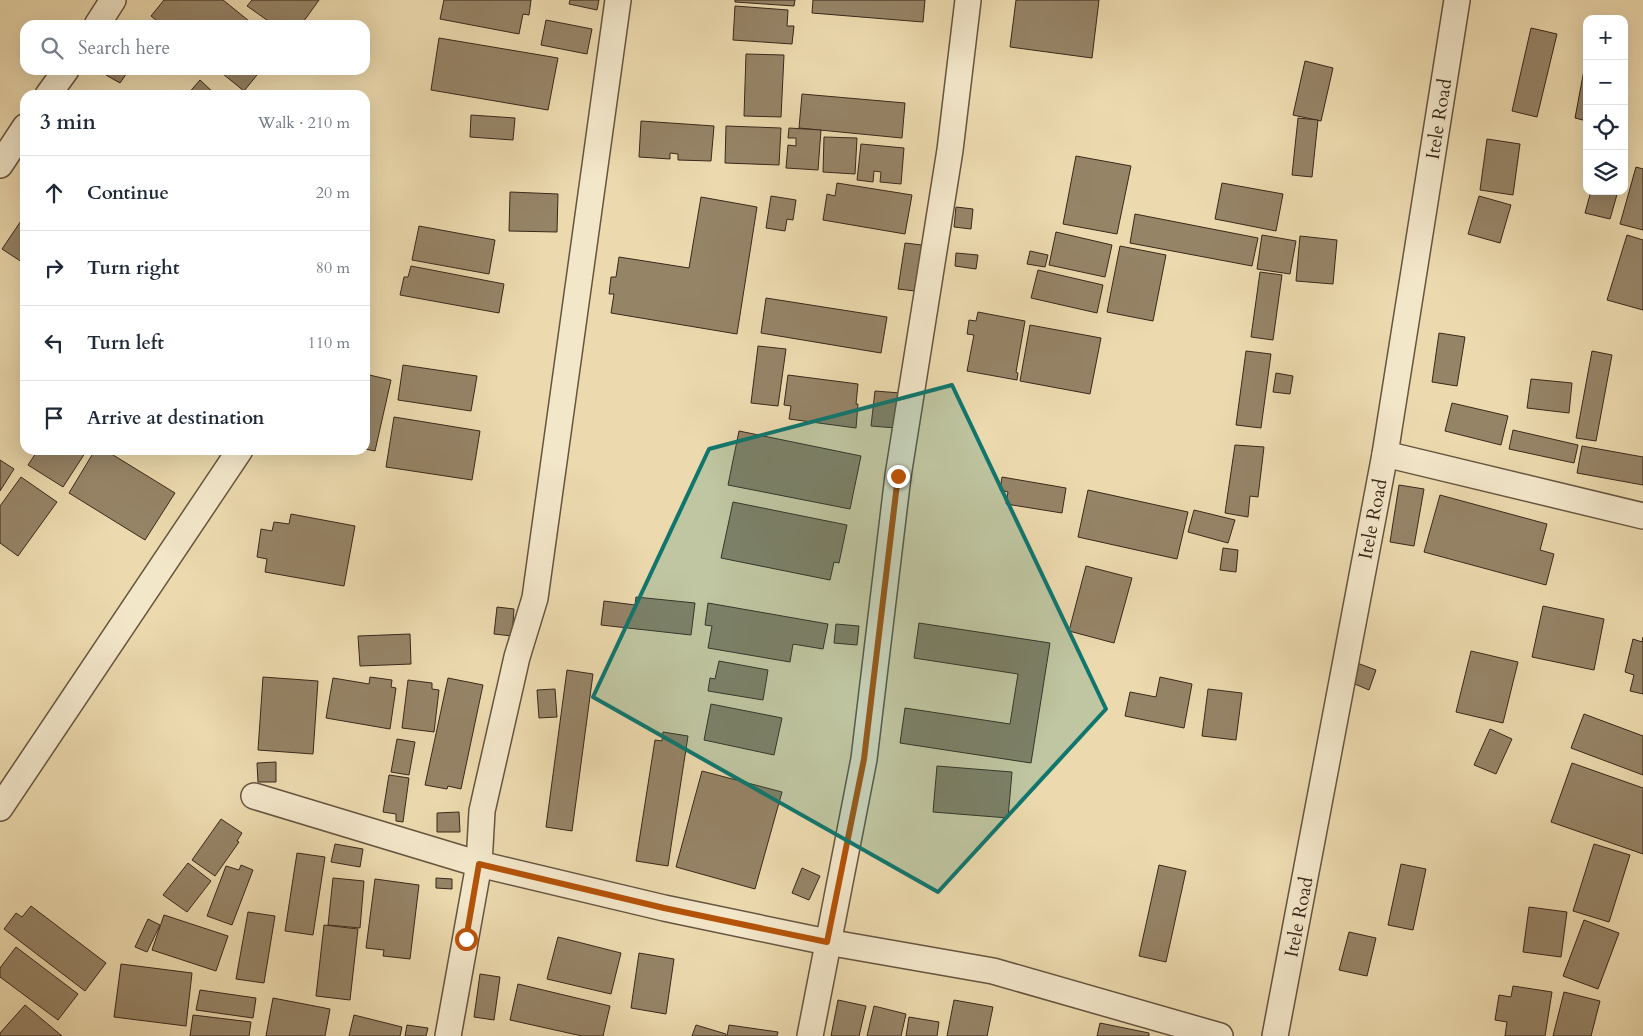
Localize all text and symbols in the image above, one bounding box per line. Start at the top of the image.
map controls [1583,15,1628,195]
button: + [1583,15,1628,60]
search box [20,20,370,75]
icon: search [38,34,66,62]
text: Search here [78,35,170,61]
button: − [1583,60,1628,105]
street label: Itele Road [1420,77,1458,161]
button: locate [1583,105,1628,150]
text: 3 min [40,108,96,137]
text: Walk · 210 m [258,112,350,134]
button: layers [1583,150,1628,195]
icon: ahead [40,179,68,207]
text: Continue [87,180,169,206]
text: 20 m [316,182,350,204]
icon: right [40,254,68,282]
text: Turn right [87,255,179,281]
text: 80 m [316,257,350,279]
icon: left [40,329,68,357]
text: Turn left [87,330,164,356]
text: 110 m [308,332,350,354]
icon: arrive [40,404,68,432]
text: Arrive at destination [87,405,264,431]
route end [887,465,910,488]
street label: Itele Road [1352,477,1394,562]
street label: Itele Road [1278,875,1320,960]
route start [455,928,478,951]

